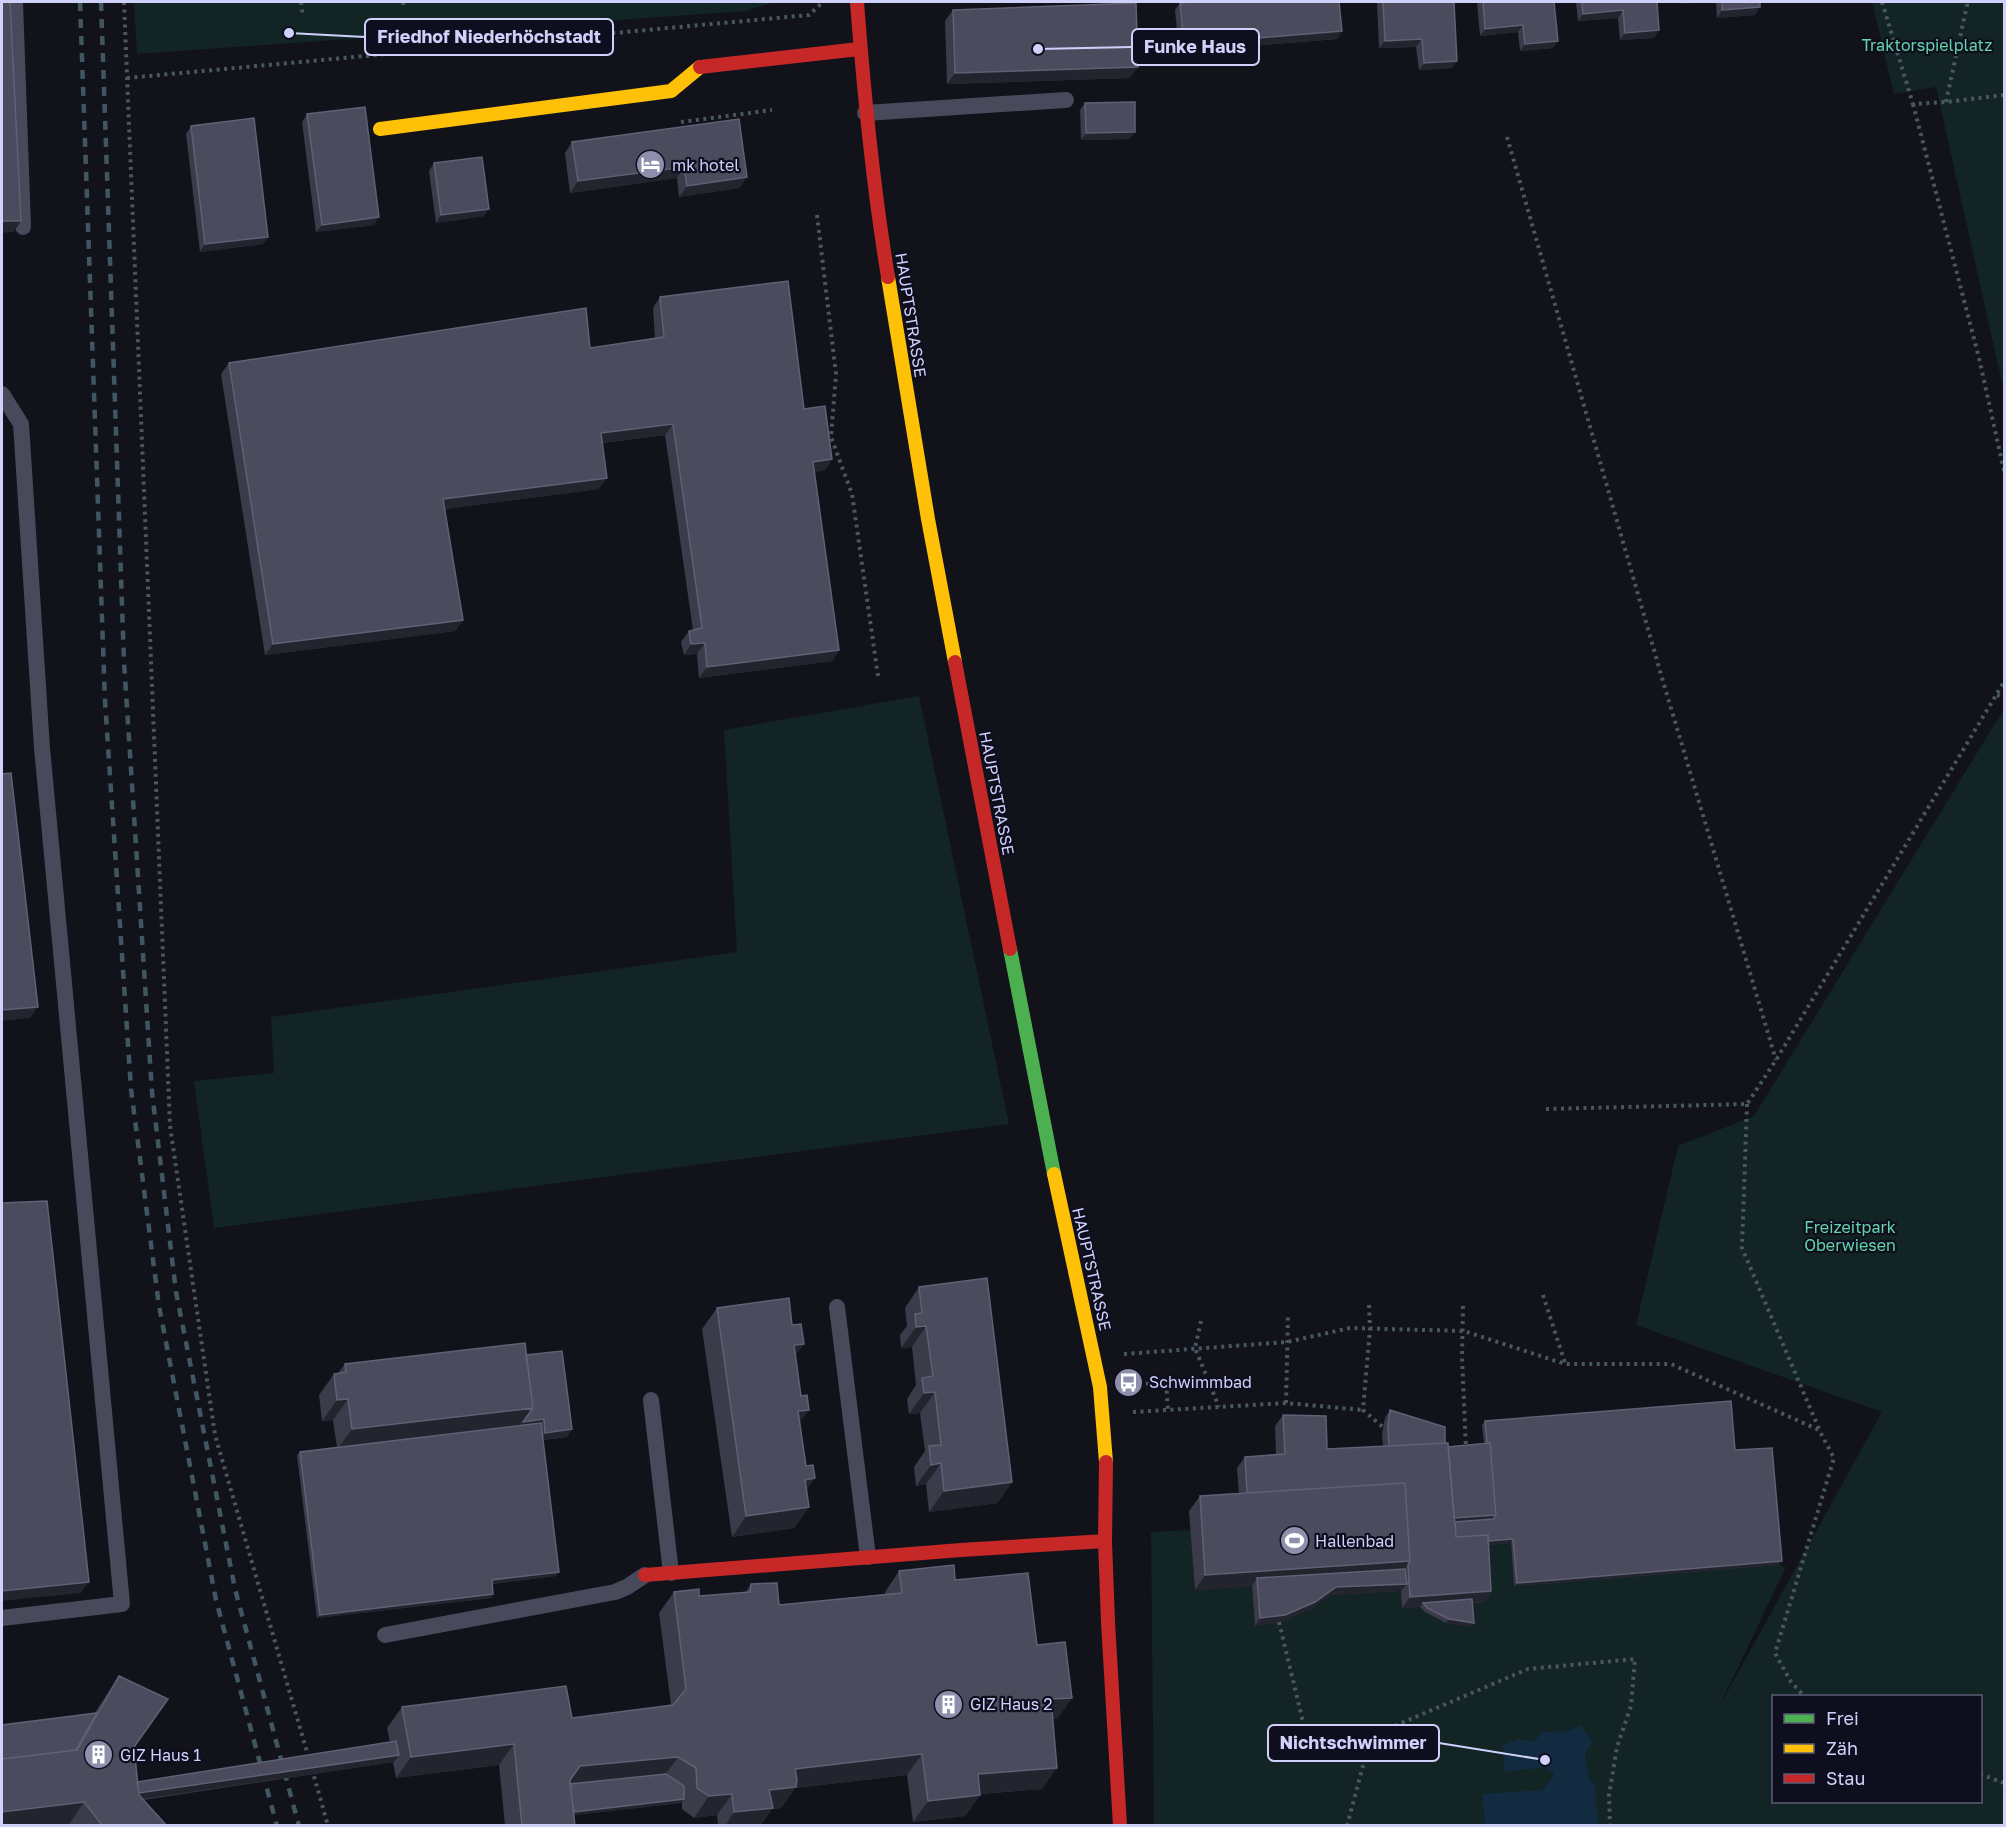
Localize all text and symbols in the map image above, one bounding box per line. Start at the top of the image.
callout: Friedhof Niederhöchstadt [365,19,613,55]
text: Friedhof Niederhöchstadt [377,25,601,47]
callout: Funke Haus [1132,29,1259,65]
text: Funke Haus [1144,35,1246,57]
park label: Traktorspielplatz [1862,35,1992,55]
hotel icon: mk hotel [635,149,667,181]
place label: mk hotel [672,155,739,175]
street label: HAUPTSTRASSE [891,251,931,379]
street label: HAUPTSTRASSE [975,729,1019,857]
street label: HAUPTSTRASSE [1068,1205,1116,1333]
park label: Freizeitpark Oberwiesen [1804,1217,1896,1255]
bus stop icon: Schwimmbad [1112,1366,1144,1398]
place label: Schwimmbad [1149,1372,1252,1392]
sports icon: Hallenbad [1278,1525,1310,1557]
place label: Hallenbad [1315,1531,1394,1551]
building icon: GIZ Haus 2 [933,1688,965,1720]
place label: GIZ Haus 2 [970,1694,1053,1714]
legend [1772,1695,1982,1803]
text: Frei [1826,1707,1859,1729]
callout: Nichtschwimmer [1268,1725,1439,1761]
text: Nichtschwimmer [1279,1731,1427,1753]
text: Zäh [1826,1737,1858,1759]
building icon: GIZ Haus 1 [83,1739,115,1771]
place label: GIZ Haus 1 [120,1745,201,1765]
text: Stau [1826,1767,1865,1789]

